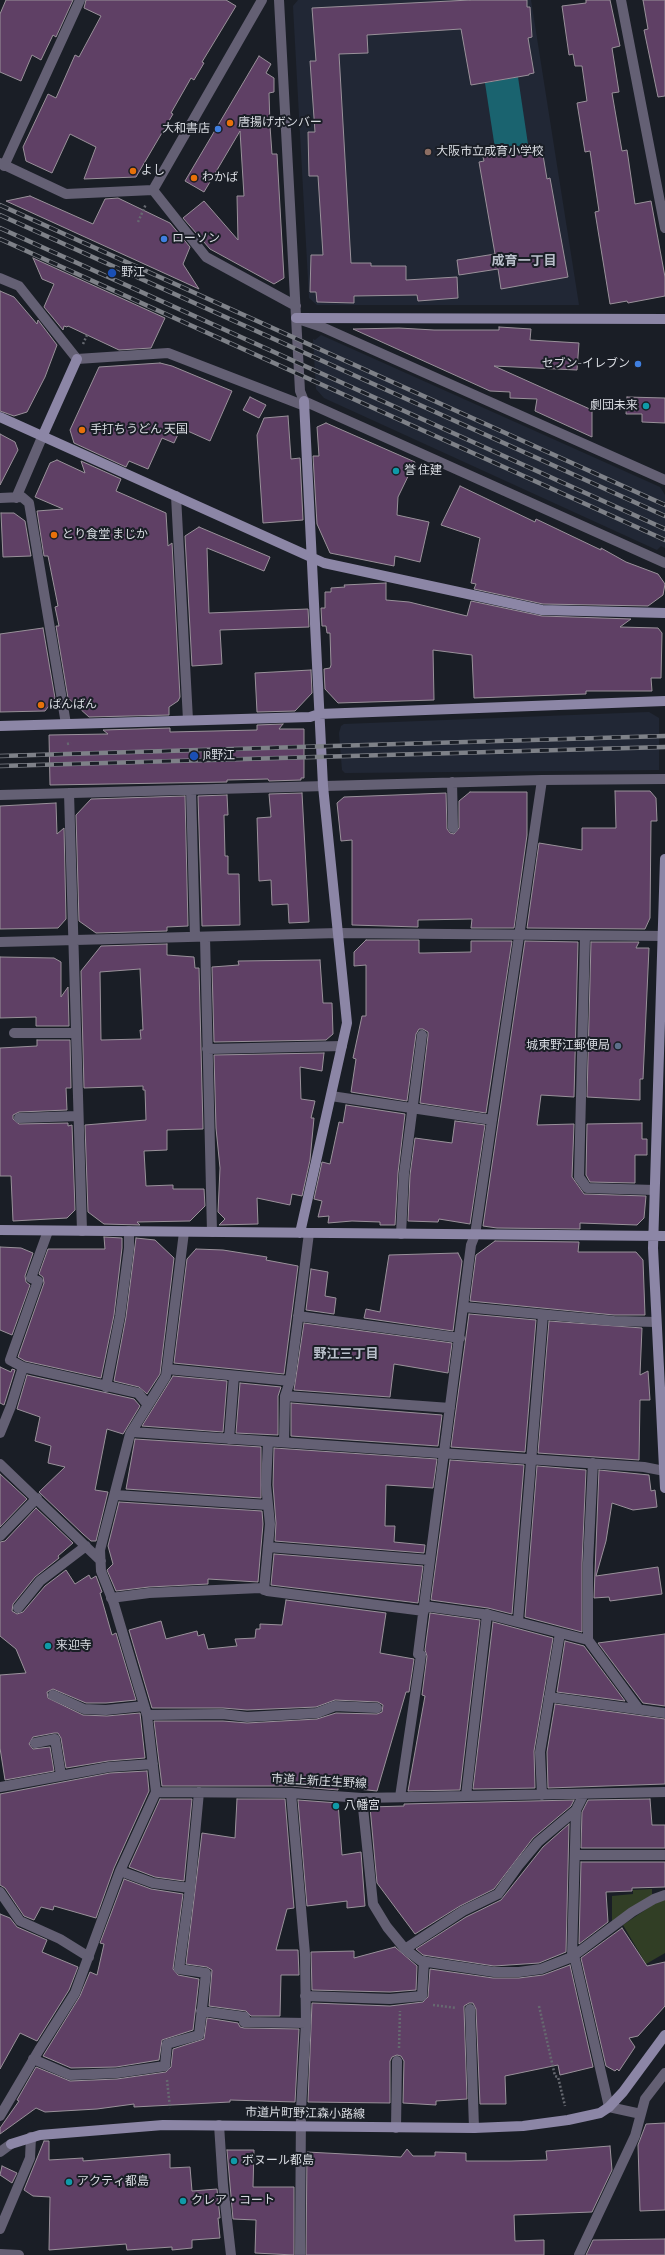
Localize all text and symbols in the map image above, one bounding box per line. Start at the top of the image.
place label: 唐揚げボンバー [238,116,322,130]
marker: 唐揚げボンバー [225,118,235,128]
place label: 大和書店 [162,122,210,136]
marker: 大和書店 [213,124,223,134]
place label: 大阪市立成育小学校 [436,145,544,159]
marker: 大阪市立成育小学校 [423,147,433,157]
place label: よし [141,164,165,178]
marker: よし [128,166,138,176]
place label: わかば [202,171,238,185]
marker: わかば [189,173,199,183]
place label: ローソン [172,232,220,246]
marker: ローソン [159,234,169,244]
district label: 成育一丁目 [492,254,556,270]
place label: 野江 [121,266,145,280]
marker: 野江 [106,267,118,279]
place label: セブン-イレブン [542,357,630,371]
marker: セブン-イレブン [633,359,643,369]
place label: 劇団未来 [590,399,638,413]
marker: 劇団未来 [641,401,651,411]
place label: 手打ちうどん 天国 [90,423,188,437]
marker: 手打ちうどん 天国 [77,425,87,435]
place label: 誉 住建 [404,464,442,478]
marker: 誉 住建 [391,466,401,476]
place label: とり食堂 まじか [62,528,148,542]
marker: とり食堂 まじか [49,530,59,540]
place label: ばんばん [49,698,97,712]
marker: ばんばん [36,700,46,710]
place label: JR野江 [203,749,235,763]
marker: JR野江 [188,750,200,762]
place label: 城東野江郵便局 [526,1039,610,1053]
marker: 城東野江郵便局 [613,1041,623,1051]
district label: 野江三丁目 [314,1347,378,1363]
place label: 来迎寺 [56,1639,92,1653]
marker: 来迎寺 [43,1641,53,1651]
street label: 市道上新庄生野線 [271,1772,367,1792]
place label: 八幡宮 [344,1799,380,1813]
marker: 八幡宮 [331,1801,341,1811]
street label: 市道片町野江森小路線 [245,2106,365,2122]
place label: ボヌール都島 [242,2154,314,2168]
marker: ボヌール都島 [229,2156,239,2166]
place label: アクティ都島 [77,2175,149,2189]
marker: アクティ都島 [64,2177,74,2187]
place label: クレア・コート [191,2194,275,2208]
marker: クレア・コート [178,2196,188,2206]

